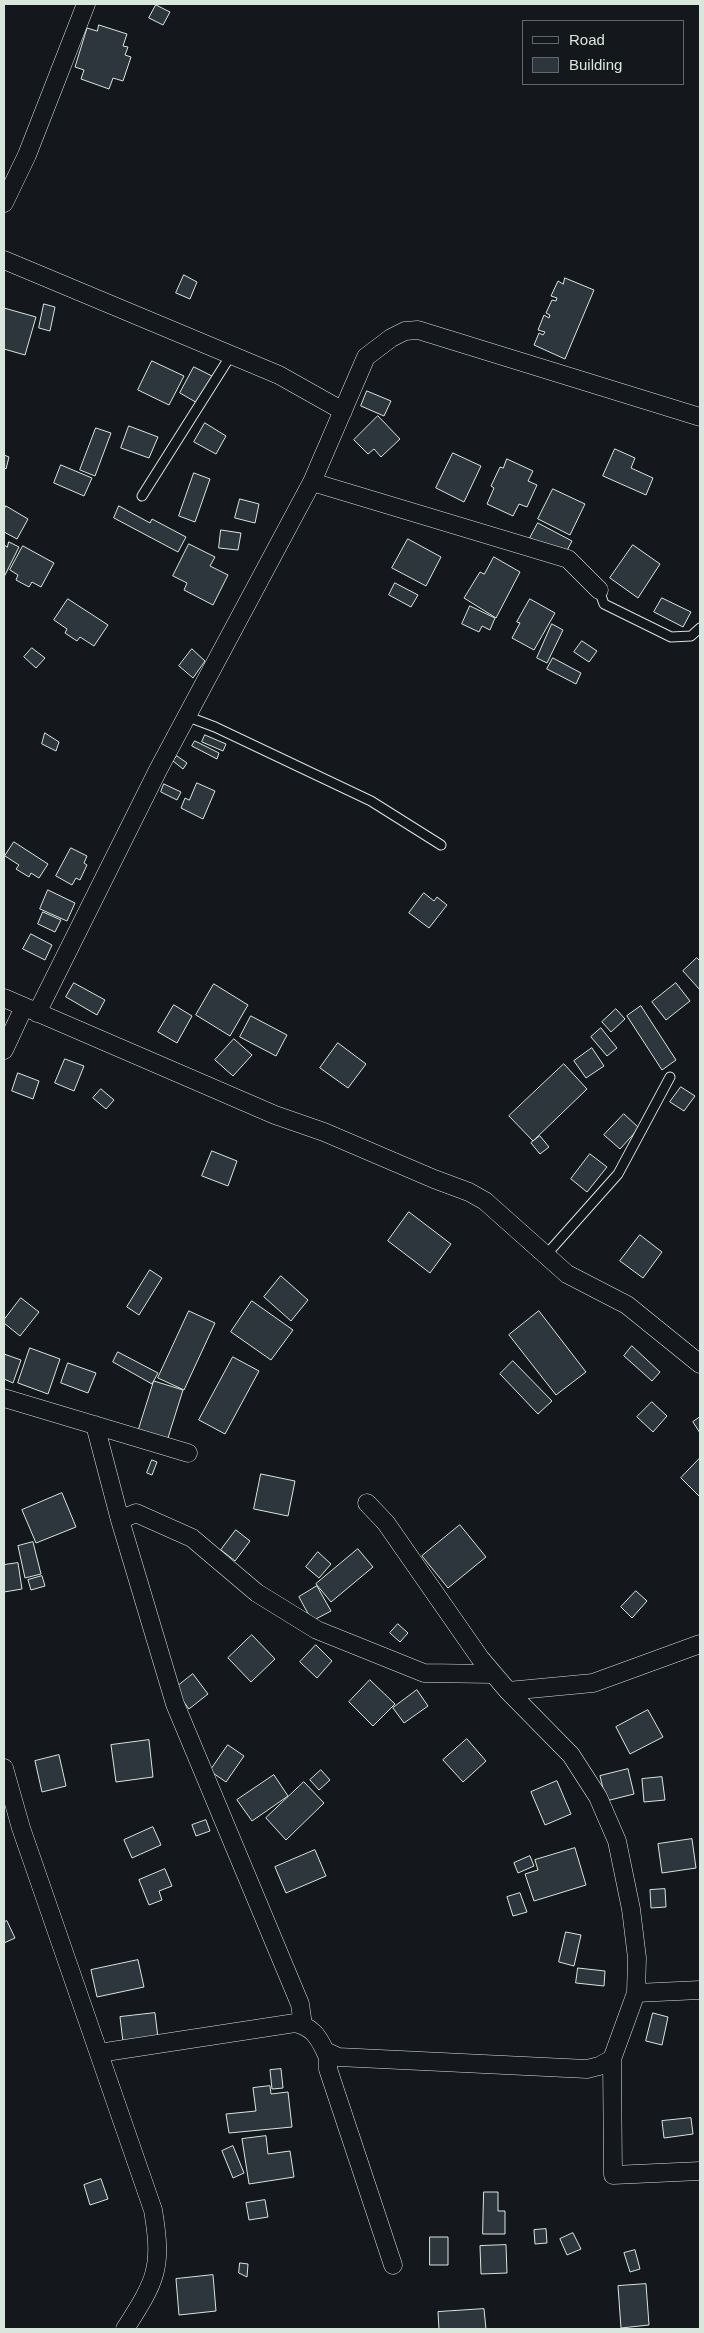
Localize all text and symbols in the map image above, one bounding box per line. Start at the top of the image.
legend [522,20,684,85]
text: Road [569,31,605,48]
text: Building [569,56,622,73]

